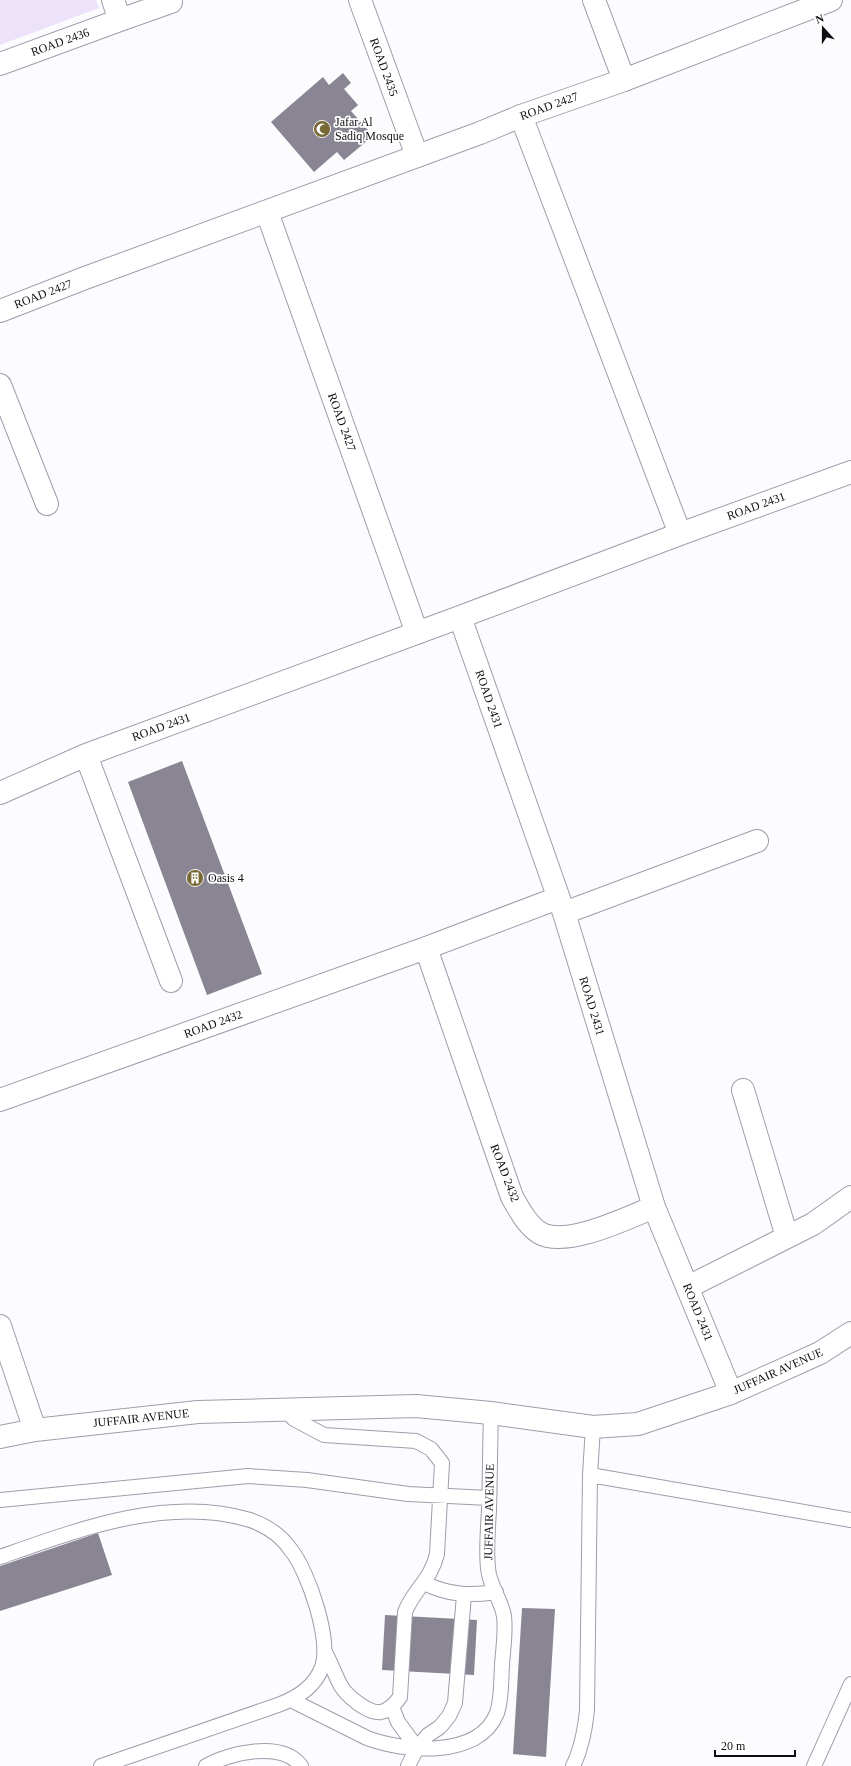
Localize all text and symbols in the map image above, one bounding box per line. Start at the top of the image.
north arrow [803,8,843,48]
text: N [814,12,825,26]
street label: ROAD 2436 [29,25,91,59]
street label: ROAD 2435 [367,36,401,98]
street label: ROAD 2427 [518,89,580,123]
place label: Jafar Al Sadiq Mosque [335,115,404,143]
mosque icon: Jafar Al Sadiq Mosque [312,119,332,139]
street label: ROAD 2427 [12,277,74,311]
street label: ROAD 2427 [325,391,359,453]
street label: ROAD 2431 [725,489,787,523]
street label: ROAD 2431 [472,668,506,730]
street label: ROAD 2431 [130,710,192,744]
building icon: Oasis 4 [185,868,205,888]
place label: Oasis 4 [208,871,244,885]
street label: ROAD 2431 [576,975,608,1037]
street label: ROAD 2432 [182,1007,244,1041]
street label: ROAD 2432 [488,1142,522,1204]
street label: ROAD 2431 [680,1281,716,1343]
street label: JUFFAIR AVENUE [731,1345,825,1397]
street label: JUFFAIR AVENUE [92,1406,190,1430]
street label: JUFFAIR AVENUE [481,1464,497,1560]
scale bar [715,1732,795,1758]
text: 20 m [721,1739,746,1753]

